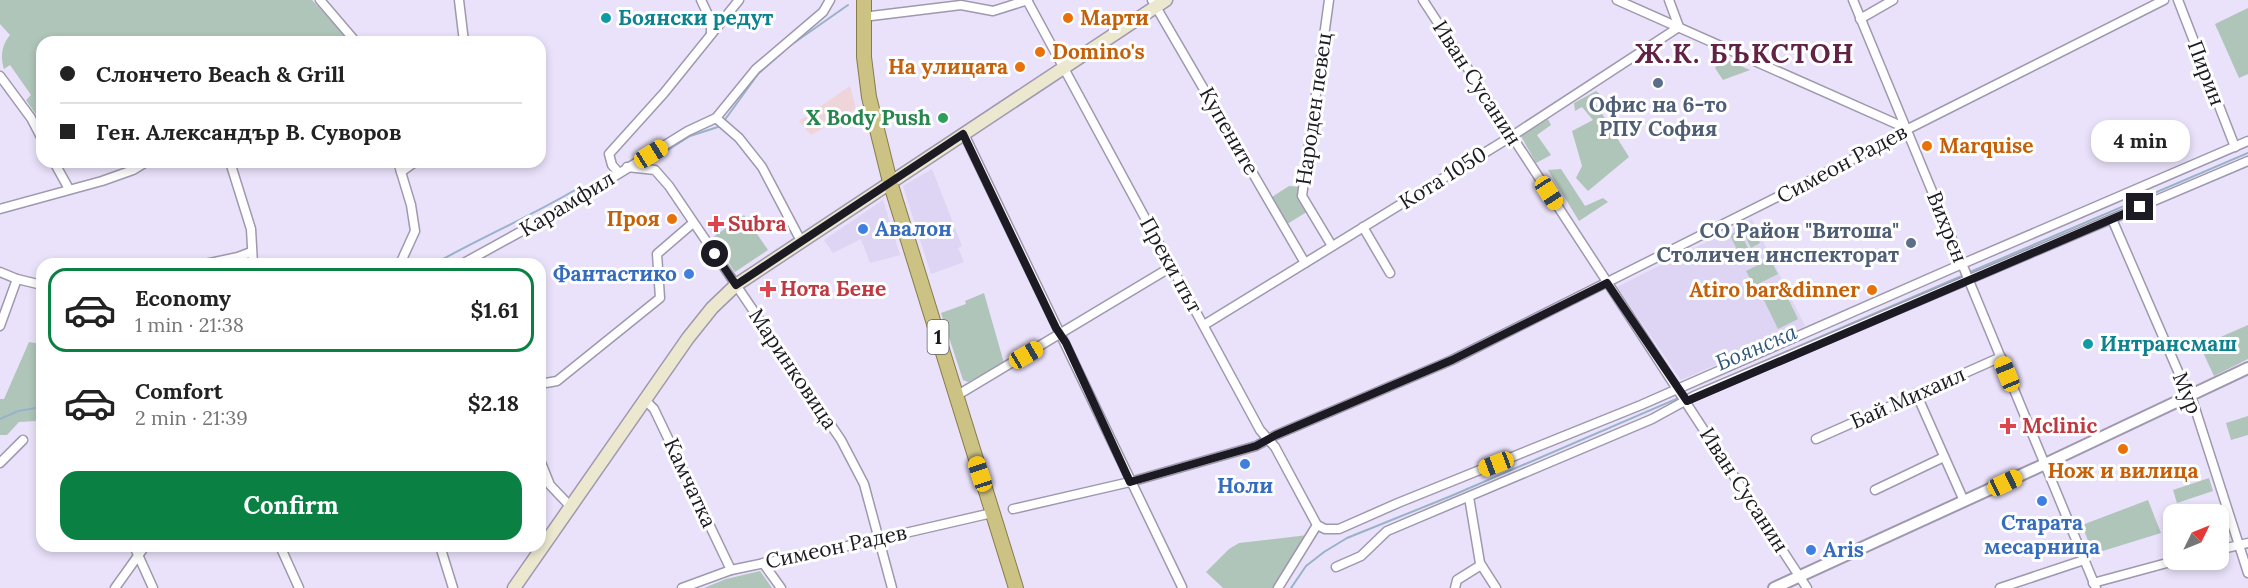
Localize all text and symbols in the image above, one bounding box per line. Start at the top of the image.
place label: Боянски редут [618,4,773,31]
place label: Марти [1080,4,1149,31]
marker: Боянски редут [599,11,613,25]
marker: Марти [1061,11,1075,25]
street label: Иван Сусанин [1427,15,1528,150]
street label: Народен певец [1289,31,1338,187]
district label: Ж.К. БЪКСТОН [1635,36,1855,70]
street label: Пирин [2182,36,2231,109]
place label: Domino's [1052,38,1145,65]
marker: Domino's [1033,45,1047,59]
place label: На улицата [888,53,1008,80]
text: Слончето Beach & Grill [96,60,345,88]
marker: На улицата [1013,60,1027,74]
marker: Офис на 6-то РПУ София [1651,76,1665,90]
street label: Купените [1193,82,1265,180]
place label: Офис на 6-то РПУ София [1589,91,1727,142]
place label: X Body Push [806,104,931,131]
marker: X Body Push [936,111,950,125]
text: Ген. Александър В. Суворов [96,118,402,146]
street label: Симеон Радев [1772,118,1912,209]
callout: 4 min [2090,120,2190,162]
text: 4 min [2114,128,2167,153]
place label: Marquise [1939,132,2034,159]
car [631,137,671,171]
marker: Marquise [1920,139,1934,153]
street label: Кота 1050 [1394,140,1492,215]
street label: Карамфил [514,165,619,242]
car [1532,173,1566,213]
street label: Вихрен [1921,187,1974,266]
route end [2126,193,2153,220]
place label: Проя [606,205,660,232]
place label: Subra [728,210,786,237]
marker: Проя [665,212,679,226]
street label: Преки път [1134,212,1209,317]
place label: Авалон [875,215,952,242]
marker: Subra [709,217,723,231]
place label: СО Район "Витоша" Столичен инспекторат [1657,217,1899,268]
marker: Авалон [856,222,870,236]
marker: СО Район "Витоша" Столичен инспекторат [1904,236,1918,250]
route start [701,240,728,267]
place label: Фантастико [553,260,677,287]
marker: Фантастико [682,267,696,281]
place label: Нота Бене [780,275,886,302]
place label: Atiro bar&dinner [1689,276,1860,303]
marker: Нота Бене [761,282,775,296]
icon: car [63,283,117,337]
marker: Atiro bar&dinner [1865,283,1879,297]
text: Economy [135,284,231,312]
text: $1.61 [470,296,519,324]
street label: Маринковица [743,303,844,434]
text: 1 min · 21:38 [135,312,244,337]
water label: Боянска [1711,317,1802,377]
road number: 1 [928,320,948,354]
place label: Интрансмаш [2100,330,2237,357]
marker: Интрансмаш [2081,337,2095,351]
car [1006,338,1046,372]
car [1992,354,2022,394]
street label: Бай Михаил [1846,360,1969,435]
street label: Мур [2167,368,2208,418]
icon: car [63,376,117,430]
text: Comfort [135,377,223,405]
text: $2.18 [468,389,519,417]
text: 2 min · 21:39 [135,405,248,430]
place label: Mclinic [2022,412,2097,439]
marker: Mclinic [1999,417,2017,435]
street label: Иван Сусанин [1694,422,1795,557]
street label: Камчатка [658,434,723,532]
marker: Нож и вилица [2116,442,2130,456]
car [1476,449,1516,479]
car [966,454,994,494]
marker: Ноли [1238,457,1252,471]
place label: Нож и вилица [2047,457,2199,484]
car [1985,467,2025,499]
button: Confirm [60,471,522,540]
place label: Ноли [1217,472,1273,499]
marker: Старата месарница [2035,494,2049,508]
north arrow [2163,504,2229,570]
map controls [2163,504,2229,570]
place label: Старата месарница [1984,509,2100,560]
street label: Симеон Радев [763,518,909,575]
place label: Aris [1823,536,1864,563]
marker: Aris [1804,543,1818,557]

